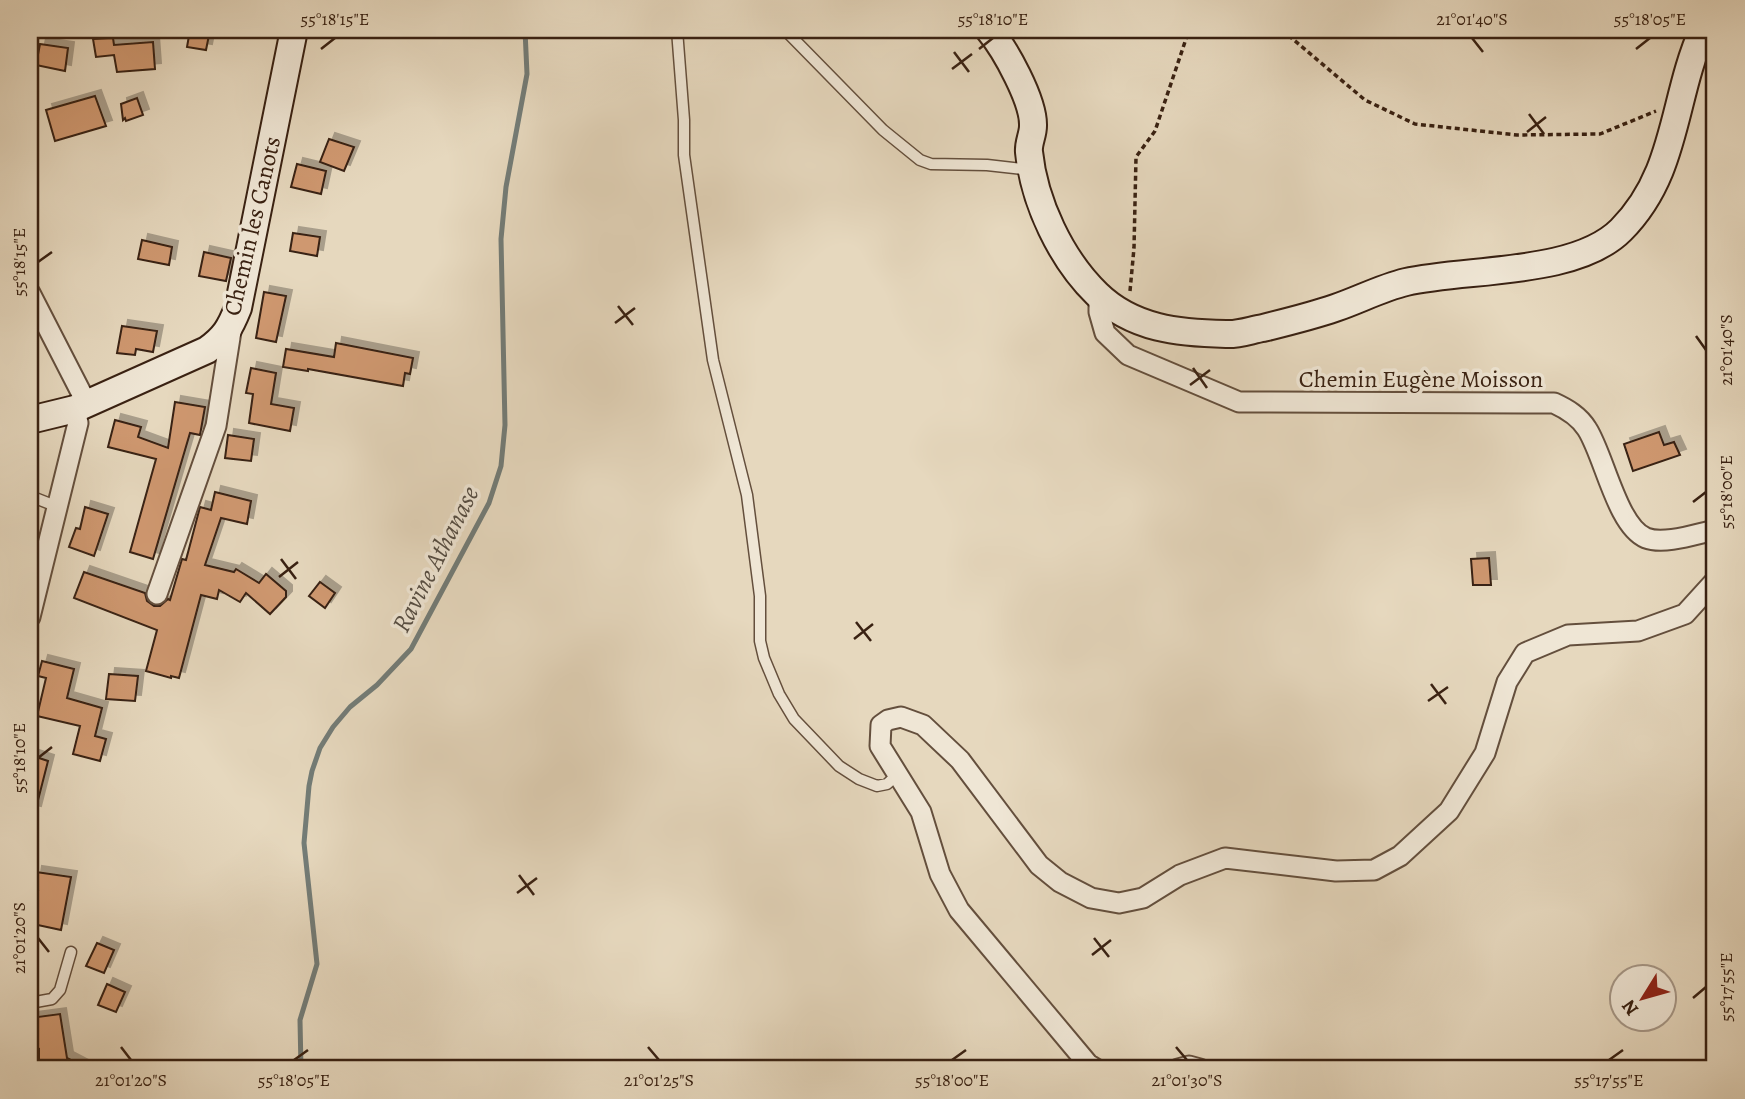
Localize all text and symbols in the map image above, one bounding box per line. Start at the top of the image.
text: 55°18'15"E [301,7,369,31]
text: 55°18'10"E [958,7,1028,31]
text: 21°01'40"S [1436,7,1508,31]
text: 55°18'05"E [1614,7,1686,31]
street label: Chemin les Canots [216,133,288,319]
text: 55°18'15"E [7,228,31,296]
text: 21°01'40"S [1714,314,1738,386]
street label: Chemin Eugène Moisson [1299,363,1543,395]
text: 55°18'00"E [1714,455,1738,529]
water label: Ravine Athanase [384,480,487,638]
text: 55°18'10"E [7,723,31,793]
text: 21°01'20"S [7,902,31,974]
text: 55°17'55"E [1714,952,1738,1022]
north arrow [1608,962,1678,1032]
text: N [1616,994,1645,1021]
text: 21°01'20"S [95,1068,167,1092]
text: 55°18'05"E [258,1068,330,1092]
text: 21°01'25"S [624,1068,694,1092]
text: 55°18'00"E [915,1068,989,1092]
text: 21°01'30"S [1151,1068,1223,1092]
text: 55°17'55"E [1574,1068,1644,1092]

